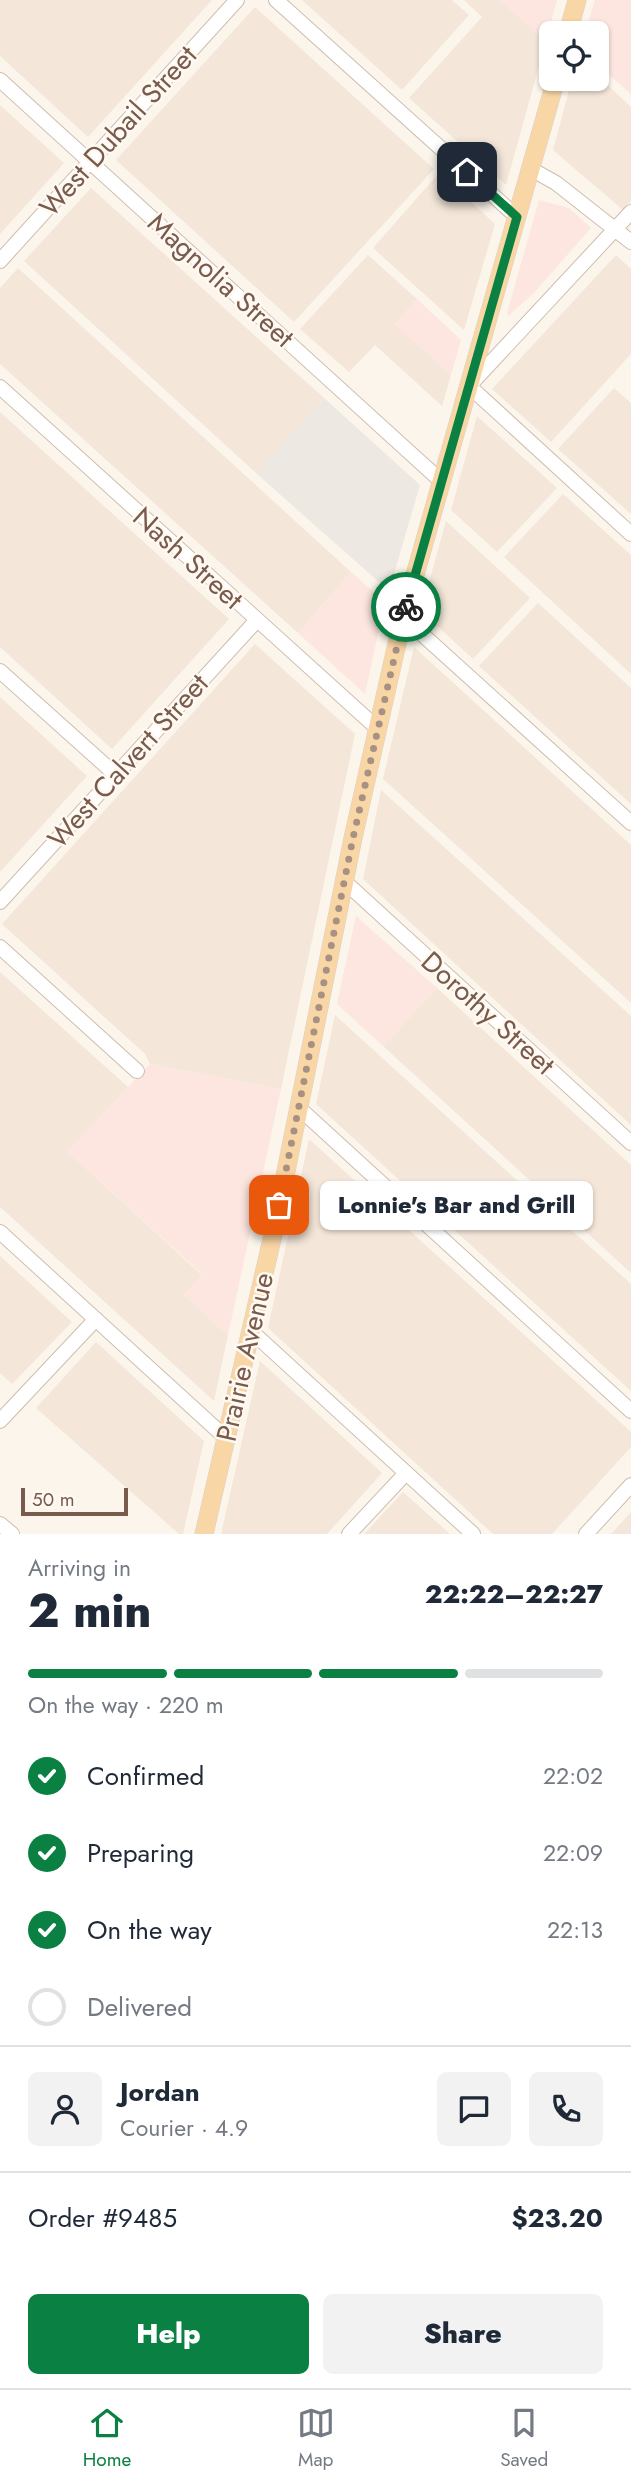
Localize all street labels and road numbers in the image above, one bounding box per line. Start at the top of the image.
street label: West Dubail Street [30,36,206,226]
street label: Magnolia Street [139,203,303,357]
street label: Nash Street [124,497,253,619]
street label: West Calvert Street [38,664,218,858]
street label: Dorothy Street [412,942,564,1084]
street label: Prairie Avenue [206,1269,284,1445]

